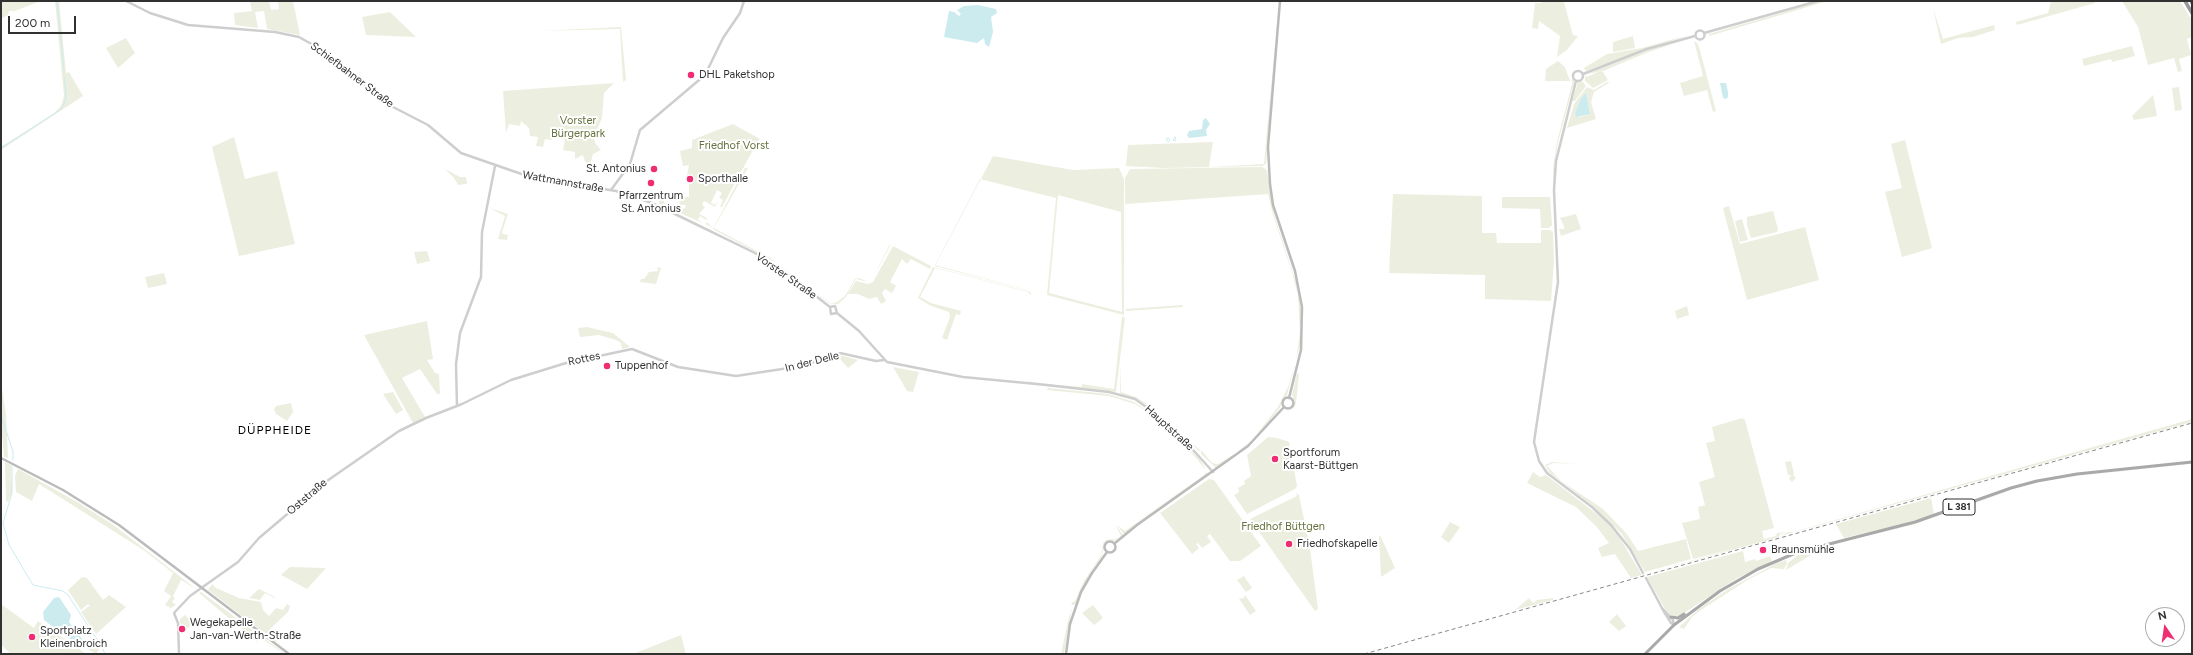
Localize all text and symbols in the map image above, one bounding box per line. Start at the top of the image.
scale bar [10,8,78,34]
text: 200 m [15,16,50,30]
street label: Schiefbahner Straße [308,39,396,111]
place label: DHL Paketshop [699,68,775,82]
marker: DHL Paketshop [686,70,696,80]
park label: Vorster Bürgerpark [551,114,605,140]
park label: Friedhof Vorst [699,139,769,153]
place label: St. Antonius [586,162,646,176]
marker: St. Antonius [649,164,659,174]
street label: Wattmannstraße [521,168,605,196]
place label: Sporthalle [698,172,748,186]
marker: Sporthalle [685,174,695,184]
marker: Pfarrzentrum St. Antonius [646,178,656,188]
place label: Pfarrzentrum St. Antonius [619,189,683,215]
street label: Vorster Straße [753,250,819,302]
street label: Rottes [567,349,601,369]
street label: In der Delle [784,349,840,375]
place label: Tuppenhof [615,359,668,373]
marker: Tuppenhof [602,361,612,371]
street label: Hauptstraße [1142,403,1196,453]
district label: DÜPPHEIDE [238,423,312,437]
place label: Sportforum Kaarst-Büttgen [1283,446,1358,472]
marker: Sportforum Kaarst-Büttgen [1270,454,1280,464]
street label: Oststraße [284,476,330,518]
road number: L 381 [1943,499,1975,515]
park label: Friedhof Büttgen [1241,520,1325,534]
place label: Friedhofskapelle [1297,537,1377,551]
marker: Friedhofskapelle [1284,539,1294,549]
place label: Braunsmühle [1771,543,1835,557]
marker: Braunsmühle [1758,545,1768,555]
north arrow [2145,607,2185,647]
text: N [2157,609,2168,623]
place label: Wegekapelle Jan-van-Werth-Straße [190,616,301,642]
place label: Sportplatz Kleinenbroich [40,624,107,650]
marker: Wegekapelle Jan-van-Werth-Straße [177,624,187,634]
marker: Sportplatz Kleinenbroich [27,632,37,642]

